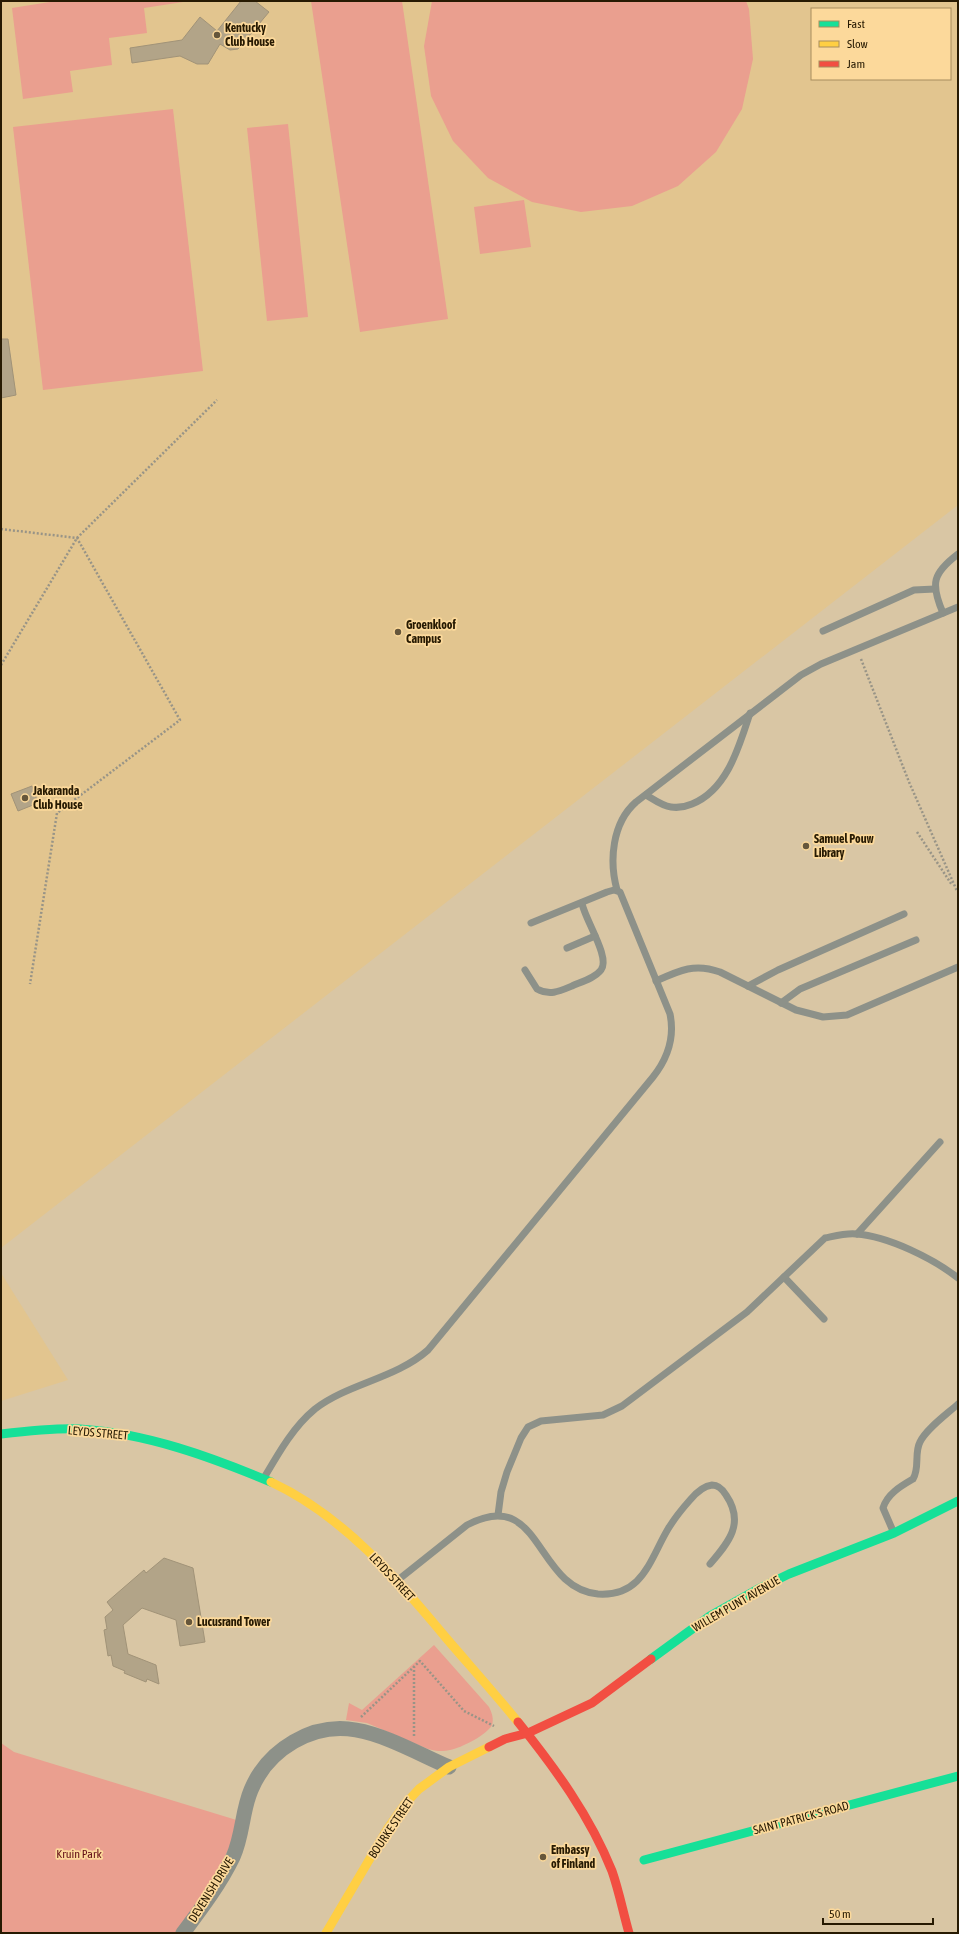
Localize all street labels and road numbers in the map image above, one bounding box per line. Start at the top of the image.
street label: LEYDS STREET [67,1423,129,1443]
street label: LEYDS STREET [366,1550,418,1604]
street label: WILLEM PUNT AVENUE [690,1573,782,1635]
street label: BOURKE STREET [366,1794,417,1861]
street label: SAINT PATRICK'S ROAD [752,1798,851,1838]
street label: DEVENISH DRIVE [186,1855,236,1925]

